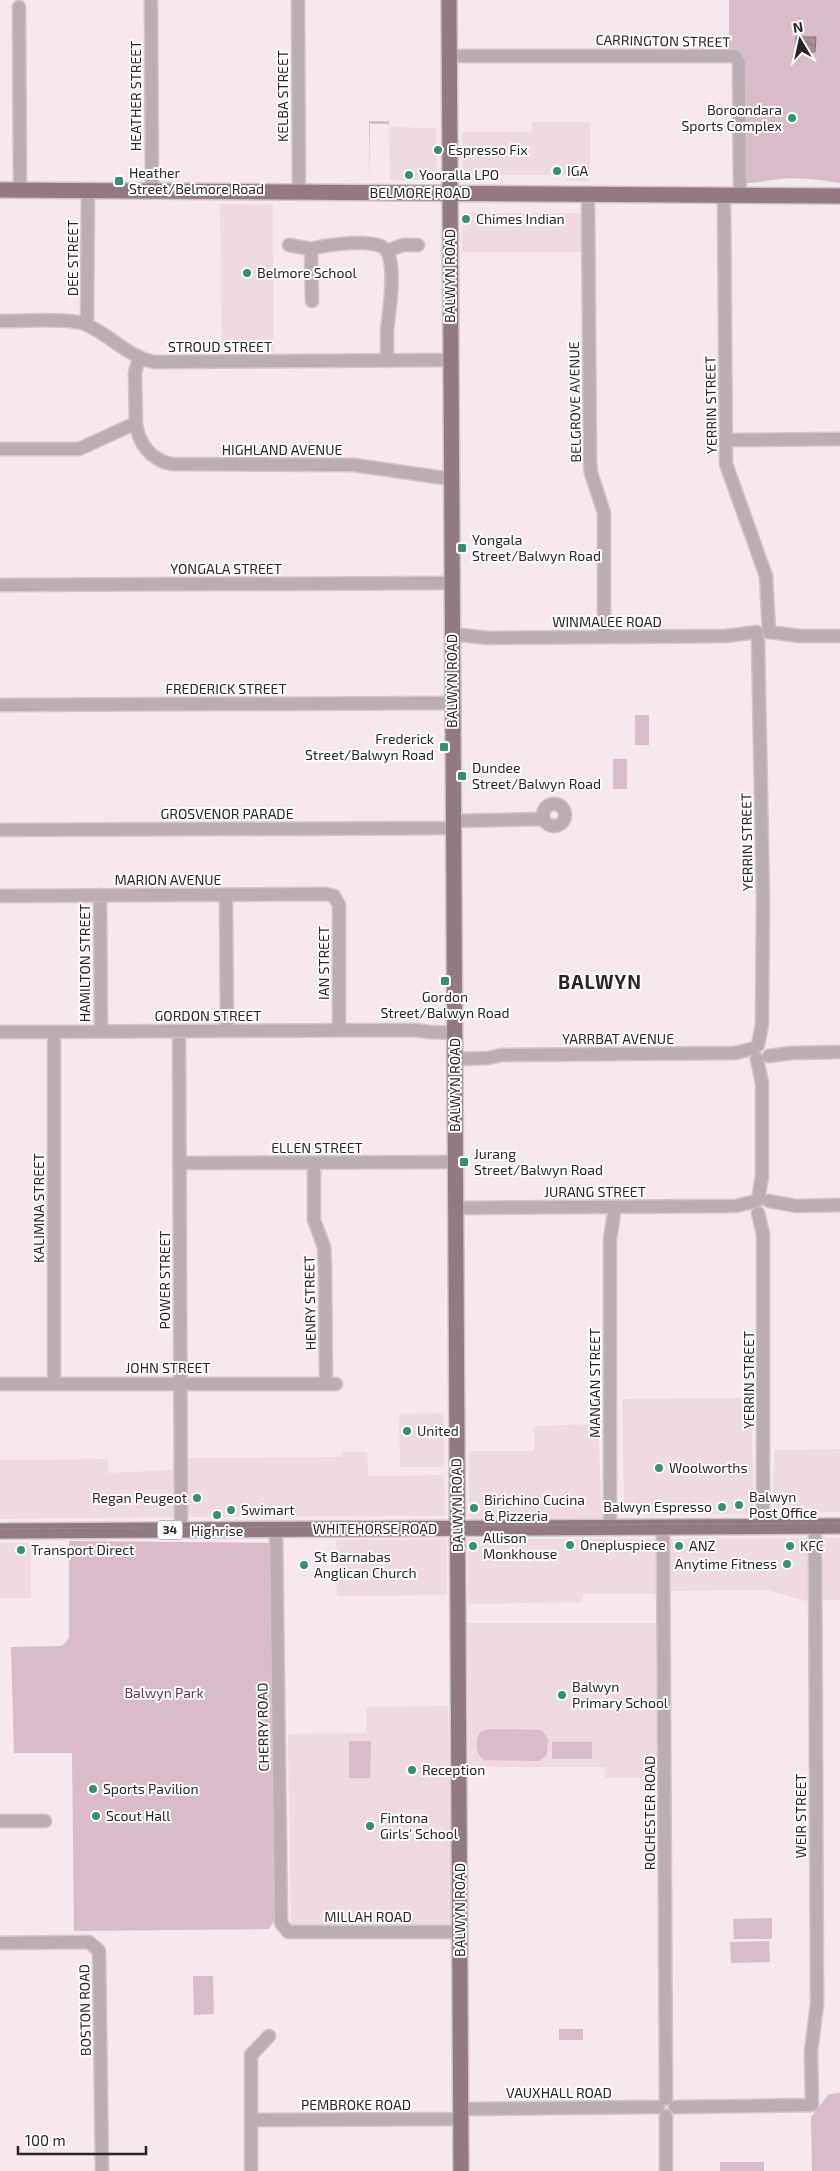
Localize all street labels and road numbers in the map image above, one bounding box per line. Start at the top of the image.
street label: CARRINGTON STREET [595,31,731,50]
street label: HEATHER STREET [127,41,144,151]
street label: KELBA STREET [274,50,291,142]
street label: BELMORE ROAD [370,184,470,201]
street label: DEE STREET [64,220,81,296]
street label: BALWYN ROAD [441,229,458,323]
street label: STROUD STREET [168,338,272,355]
street label: BELGROVE AVENUE [565,341,584,463]
street label: YERRIN STREET [701,356,720,454]
street label: HIGHLAND AVENUE [222,441,342,458]
street label: YONGALA STREET [170,560,282,577]
street label: WINMALEE ROAD [552,613,662,630]
street label: BALWYN ROAD [443,634,460,728]
street label: FREDERICK STREET [165,680,287,697]
street label: YERRIN STREET [737,793,756,891]
street label: GROSVENOR PARADE [161,805,294,822]
street label: MARION AVENUE [115,871,222,888]
street label: HAMILTON STREET [76,904,93,1022]
street label: IAN STREET [315,926,332,1000]
street label: GORDON STREET [155,1007,261,1024]
street label: YARRBAT AVENUE [562,1030,674,1047]
street label: BALWYN ROAD [446,1038,463,1132]
street label: ELLEN STREET [271,1139,363,1156]
street label: KALIMNA STREET [30,1153,47,1263]
street label: JURANG STREET [544,1183,646,1200]
street label: POWER STREET [156,1231,173,1329]
street label: HENRY STREET [300,1255,319,1351]
street label: MANGAN STREET [586,1328,603,1438]
street label: YERRIN STREET [740,1331,757,1429]
street label: JOHN STREET [126,1359,210,1376]
street label: BALWYN ROAD [447,1458,466,1552]
road number: 34 [158,1520,182,1540]
street label: WHITEHORSE ROAD [313,1520,437,1537]
street label: CHERRY ROAD [253,1682,272,1772]
street label: ROCHESTER ROAD [641,1756,658,1870]
street label: WEIR STREET [792,1773,809,1859]
street label: BALWYN ROAD [451,1863,468,1957]
street label: MILLAH ROAD [324,1908,412,1925]
street label: BOSTON ROAD [75,1964,94,2056]
street label: VAUXHALL ROAD [506,2084,612,2101]
street label: PEMBROKE ROAD [301,2096,411,2113]

